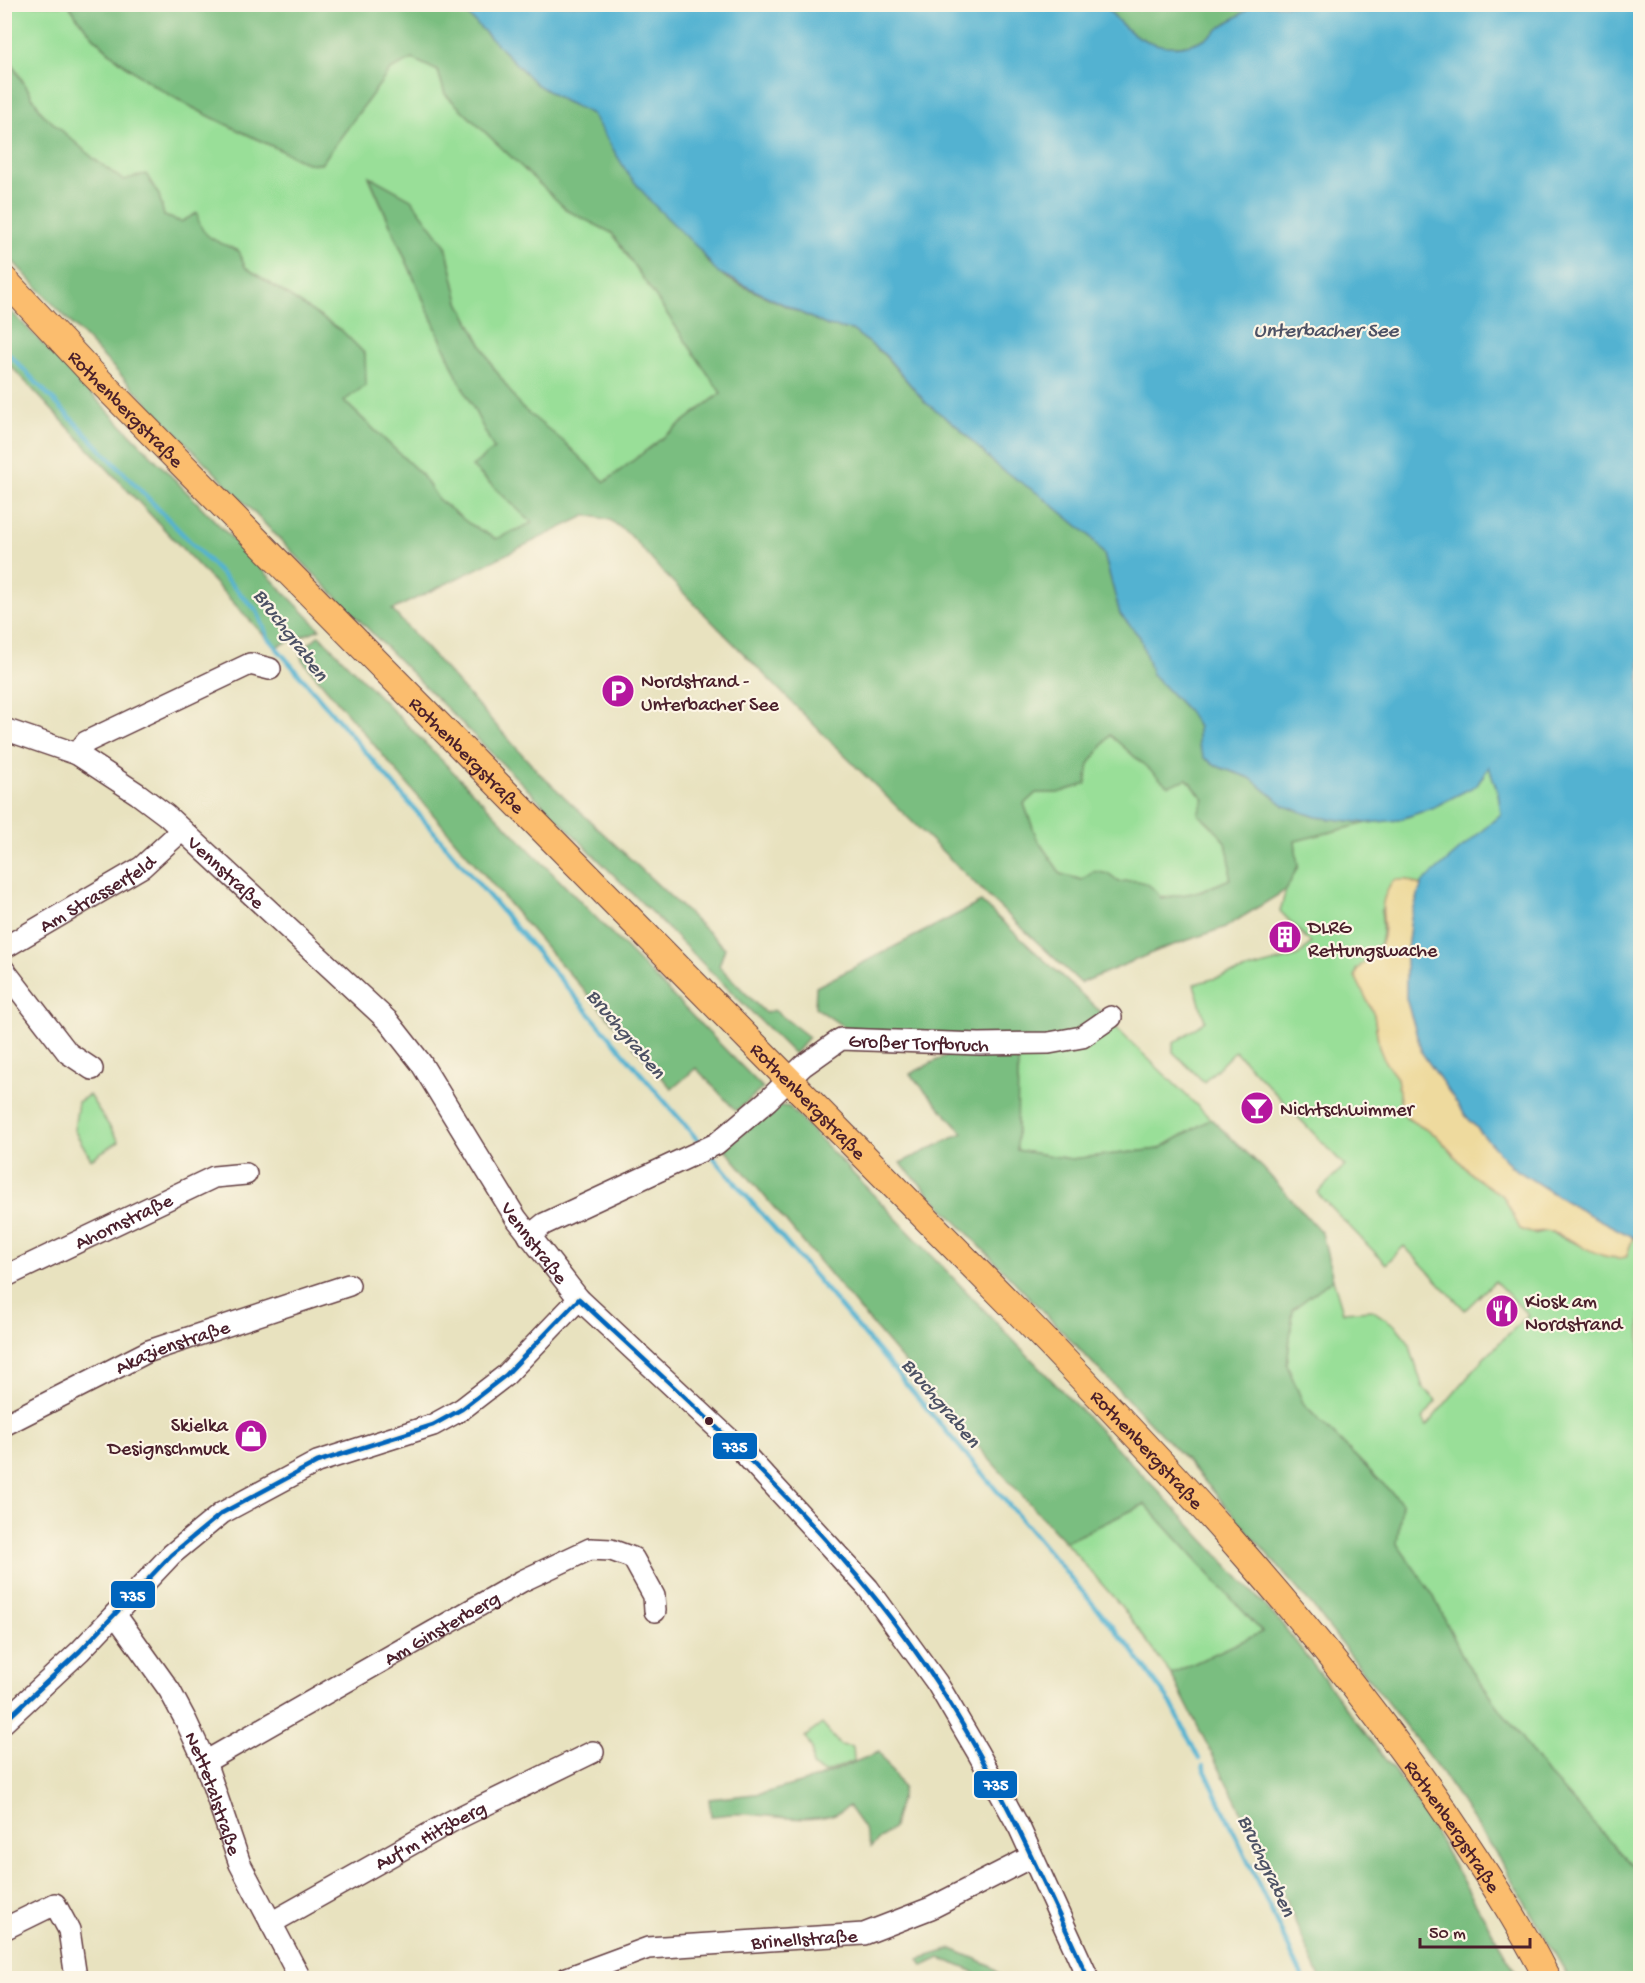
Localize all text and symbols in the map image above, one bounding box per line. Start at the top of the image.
water label: Unterbacher See [1254,320,1400,345]
street label: Rothenbergstraße [62,347,187,474]
water label: Bruchgraben [246,585,333,688]
place label: Nordstrand - Unterbacher See [641,672,780,718]
parking icon: Nordstrand - Unterbacher See [600,673,636,709]
street label: Rothenbergstraße [403,693,529,820]
street label: Vennstraße [180,832,268,916]
street label: Am Strasserfeld [37,850,164,939]
place label: DLRG Rettungswache [1306,918,1438,964]
building icon: DLRG Rettungswache [1267,919,1303,955]
water label: Bruchgraben [580,985,670,1086]
street label: Großer Torfbruch [848,1031,989,1059]
street label: Rothenbergstraße [744,1039,870,1166]
bar icon: Nichtschwimmer [1239,1090,1275,1126]
place label: Nichtschwimmer [1280,1100,1416,1123]
street label: Ahornstraße [72,1190,178,1257]
street label: Vennstraße [494,1198,571,1290]
place label: Kiosk am Nordstrand [1525,1292,1624,1338]
restaurant icon: Kiosk am Nordstrand [1484,1293,1520,1329]
street label: Akazienstraße [112,1317,234,1381]
water label: Bruchgraben [895,1354,985,1455]
street label: Rothenbergstraße [1084,1386,1207,1516]
unlabelled marker [703,1415,715,1427]
place label: Skielka Designschmuck [106,1416,230,1462]
shop icon: Skielka Designschmuck [233,1418,269,1454]
line badge: 735 [712,1432,758,1460]
text: 735 [721,1440,748,1459]
line badge: 735 [110,1580,156,1609]
street label: Am Ginsterberg [381,1588,505,1672]
text: 735 [119,1589,146,1608]
street label: Nettetalstraße [178,1729,244,1859]
street label: Rothenbergstraße [1398,1757,1504,1899]
line badge: 735 [973,1770,1018,1799]
text: 735 [982,1778,1009,1797]
street label: Auf'm Hitzberg [372,1798,491,1877]
water label: Bruchgraben [1230,1812,1300,1922]
scale bar [1420,1911,1530,1949]
text: 50 m [1429,1924,1466,1945]
street label: Brinellstraße [750,1926,859,1956]

